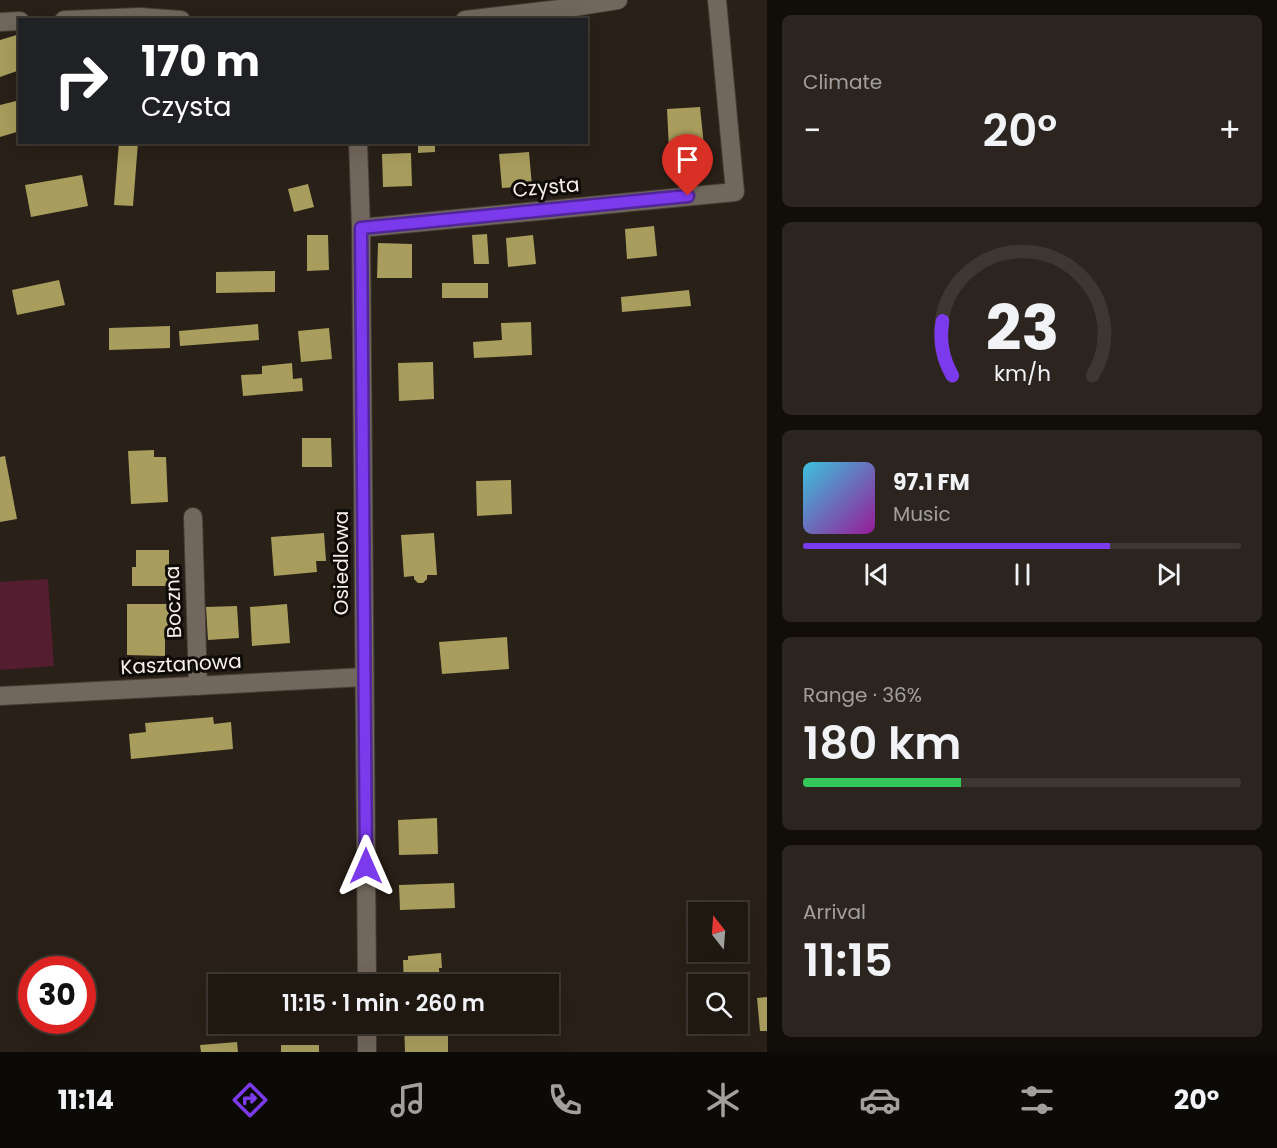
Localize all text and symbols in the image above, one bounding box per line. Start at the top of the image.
text: 170 m [141,32,260,91]
icon: right [42,42,120,120]
text: Climate [803,68,882,96]
text: Czysta [141,88,232,125]
text: 20° [982,99,1057,162]
text: − [803,107,821,154]
text: + [1218,107,1241,154]
pin [662,134,713,196]
icon: arrive [671,143,704,176]
street label: Czysta [511,170,581,204]
text: 23 [985,284,1059,372]
text: km/h [993,358,1051,389]
text: 97.1 FM [893,467,970,498]
text: Music [893,500,951,528]
street label: Osiedlowa [327,511,355,615]
icon: previous [860,558,893,591]
icon: pause [1006,558,1039,591]
icon: next [1152,558,1185,591]
street label: Boczna [158,565,188,639]
street label: Kasztanowa [120,647,242,681]
text: Range · 36% [803,681,922,709]
text: 180 km [803,712,961,775]
position arrow [334,834,398,898]
text: Arrival [803,898,866,926]
north arrow [688,902,748,962]
map controls [688,902,748,1034]
text: 11:15 [803,929,893,992]
speed limit sign: 30 [18,956,96,1034]
button: search [688,974,748,1034]
text: 11:15 · 1 min · 260 m [282,988,485,1019]
icon: directions [229,1079,271,1121]
icon: music [387,1079,429,1121]
icon: phone [544,1079,586,1121]
icon: climate [702,1079,744,1121]
icon: car [859,1079,901,1121]
icon: filters [1016,1079,1058,1121]
text: 11:14 [58,1081,114,1118]
text: 20° [1174,1081,1219,1118]

